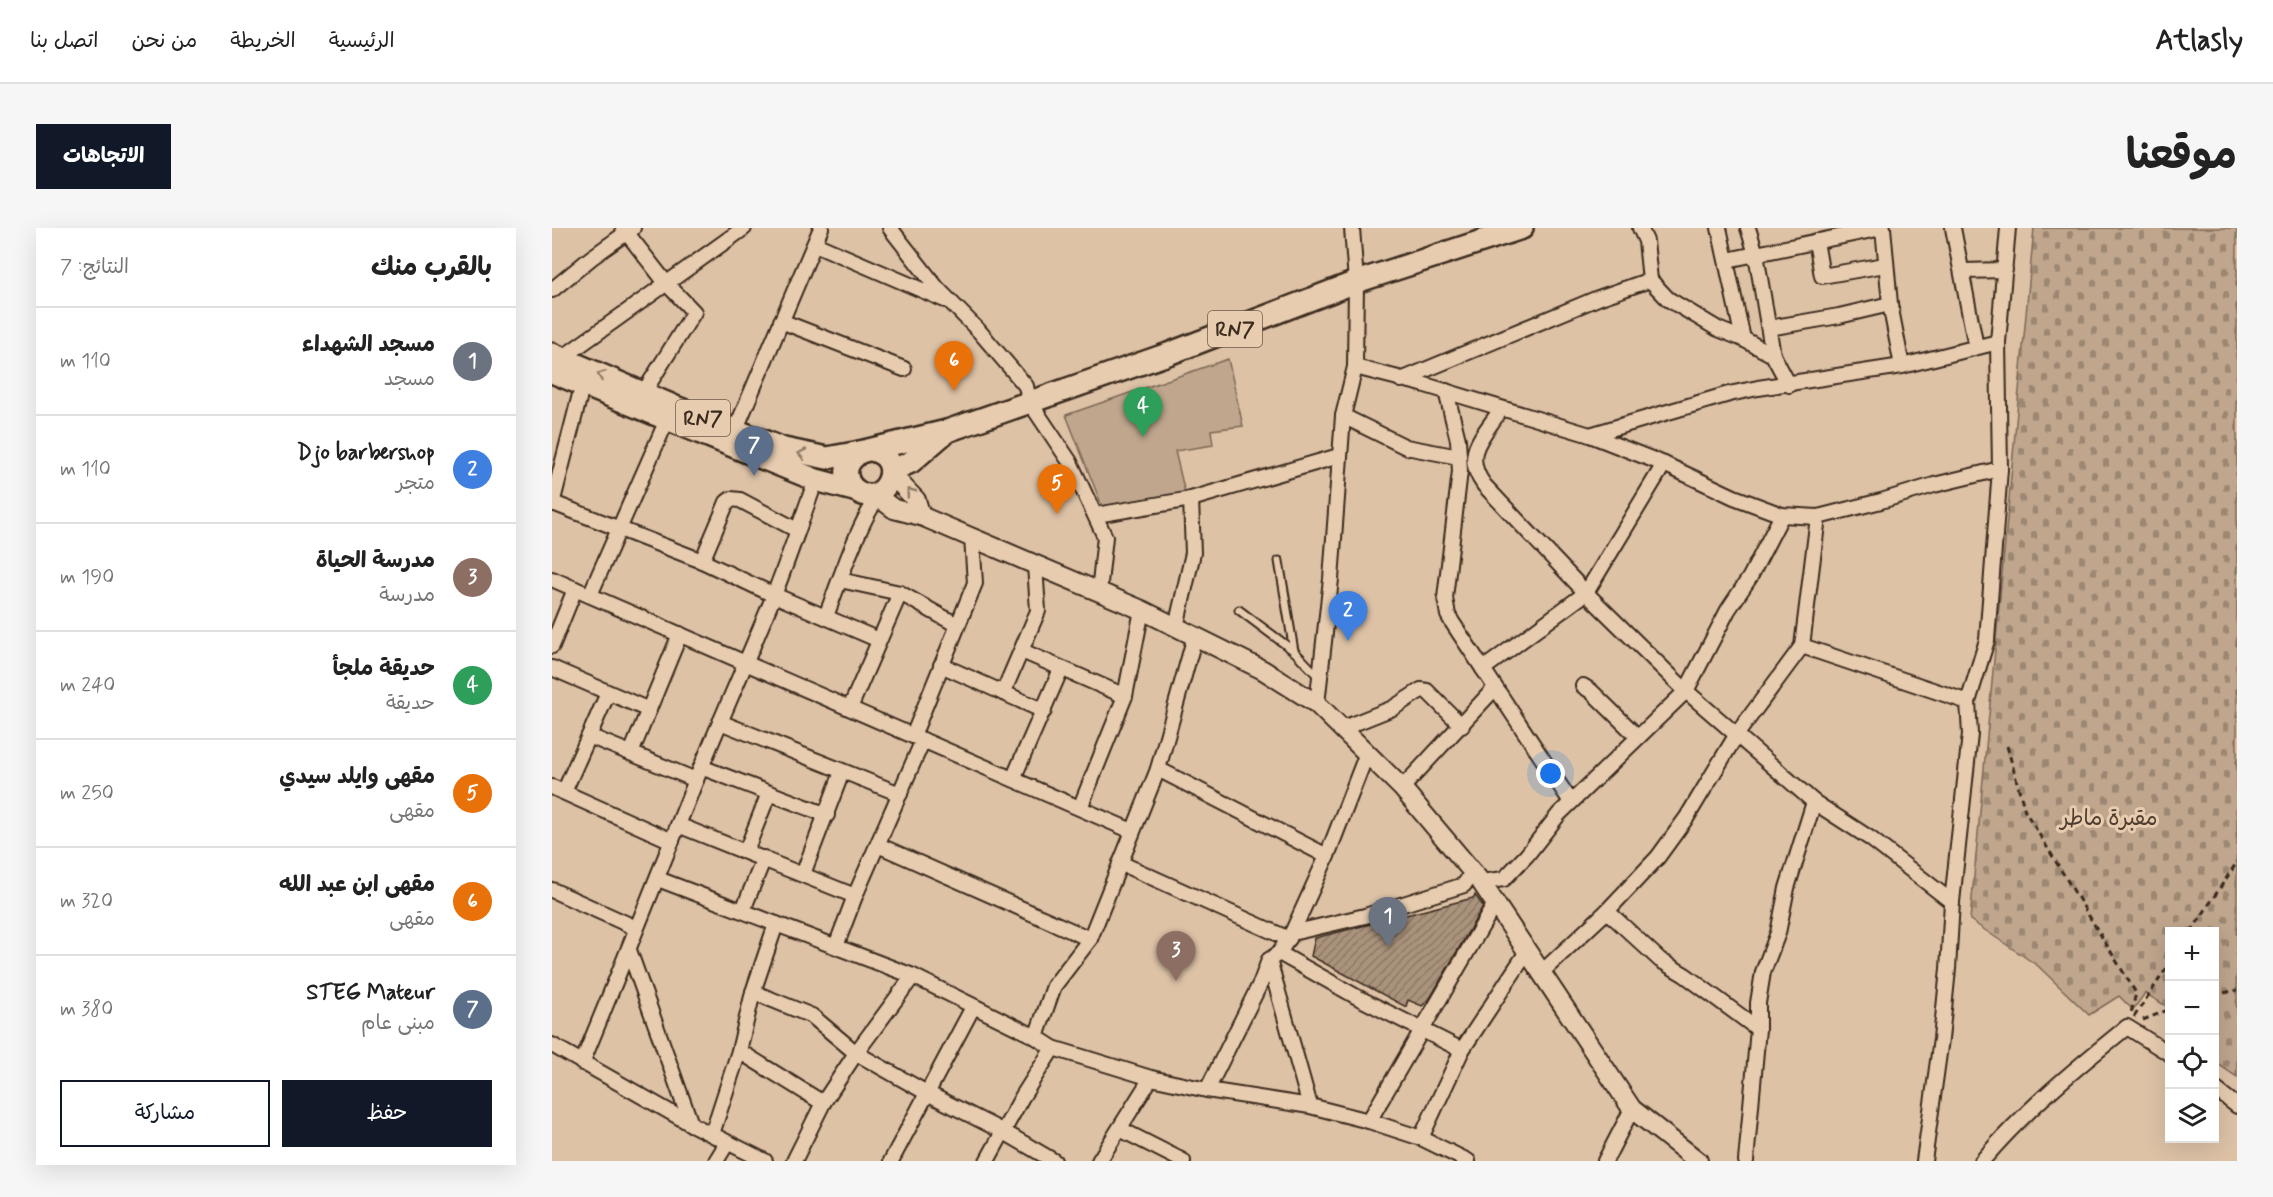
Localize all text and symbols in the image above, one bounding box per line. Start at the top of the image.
text: Atlasly [2155,23,2243,60]
text: اتصل بنا [30,27,98,55]
text: من نحن [131,27,197,55]
text: الخريطة [230,27,296,55]
text: الرئيسية [329,27,395,55]
button: الاتجاهات [36,124,171,189]
text: موقعنا [2126,129,2237,184]
text: بالقرب منك [371,251,492,285]
text: النتائج: 7 [60,254,129,281]
road number: RN7 [1208,311,1262,347]
text: مسجد الشهداء [302,331,435,359]
pin: 6 [934,342,974,391]
text: 110 m [60,348,111,375]
text: 1 [468,348,477,375]
text: مسجد [384,366,435,393]
one-way arrow [597,370,608,382]
pin: 4 [1124,388,1162,437]
road number: RN7 [676,400,730,436]
pin: 7 [734,426,774,476]
text: Djo barbershop [297,439,435,467]
one-way arrow [797,448,807,461]
text: 110 m [60,456,111,483]
text: 2 [468,456,477,483]
pin: 5 [1038,464,1076,514]
text: متجر [396,470,435,497]
one-way arrow [906,488,917,499]
text: مدرسة الحياة [316,547,435,575]
text: 190 m [60,564,114,591]
text: 3 [468,564,477,591]
text: مدرسة [379,582,435,609]
pin: 2 [1328,592,1368,641]
text: حديقة ملجأ [333,655,435,683]
text: 240 m [60,672,115,699]
text: 4 [467,672,478,699]
text: حديقة [386,690,435,717]
your location [1536,759,1565,788]
text: مقهى وايلد سيدي [279,763,435,791]
text: 250 m [60,780,114,807]
text: 5 [467,780,479,807]
text: مقهى [389,798,435,825]
park label: مقبرة ماطر [2058,805,2158,833]
text: مقهى ابن عبد الله [279,871,435,899]
text: 320 m [60,888,113,915]
text: 6 [467,888,478,915]
pin: 1 [1368,898,1408,947]
text: مقهى [389,906,435,933]
map controls [2165,927,2219,1143]
button: + [2165,927,2219,981]
pin: 3 [1156,932,1196,981]
text: STEG Mateur [306,979,435,1007]
button: − [2165,981,2219,1035]
text: 380 m [60,996,113,1023]
text: 7 [466,996,479,1023]
text: مبنى عام [361,1010,435,1037]
button: locate [2165,1035,2219,1089]
button: مشاركة [60,1080,270,1147]
button: حفظ [282,1080,492,1147]
button: layers [2165,1089,2219,1143]

